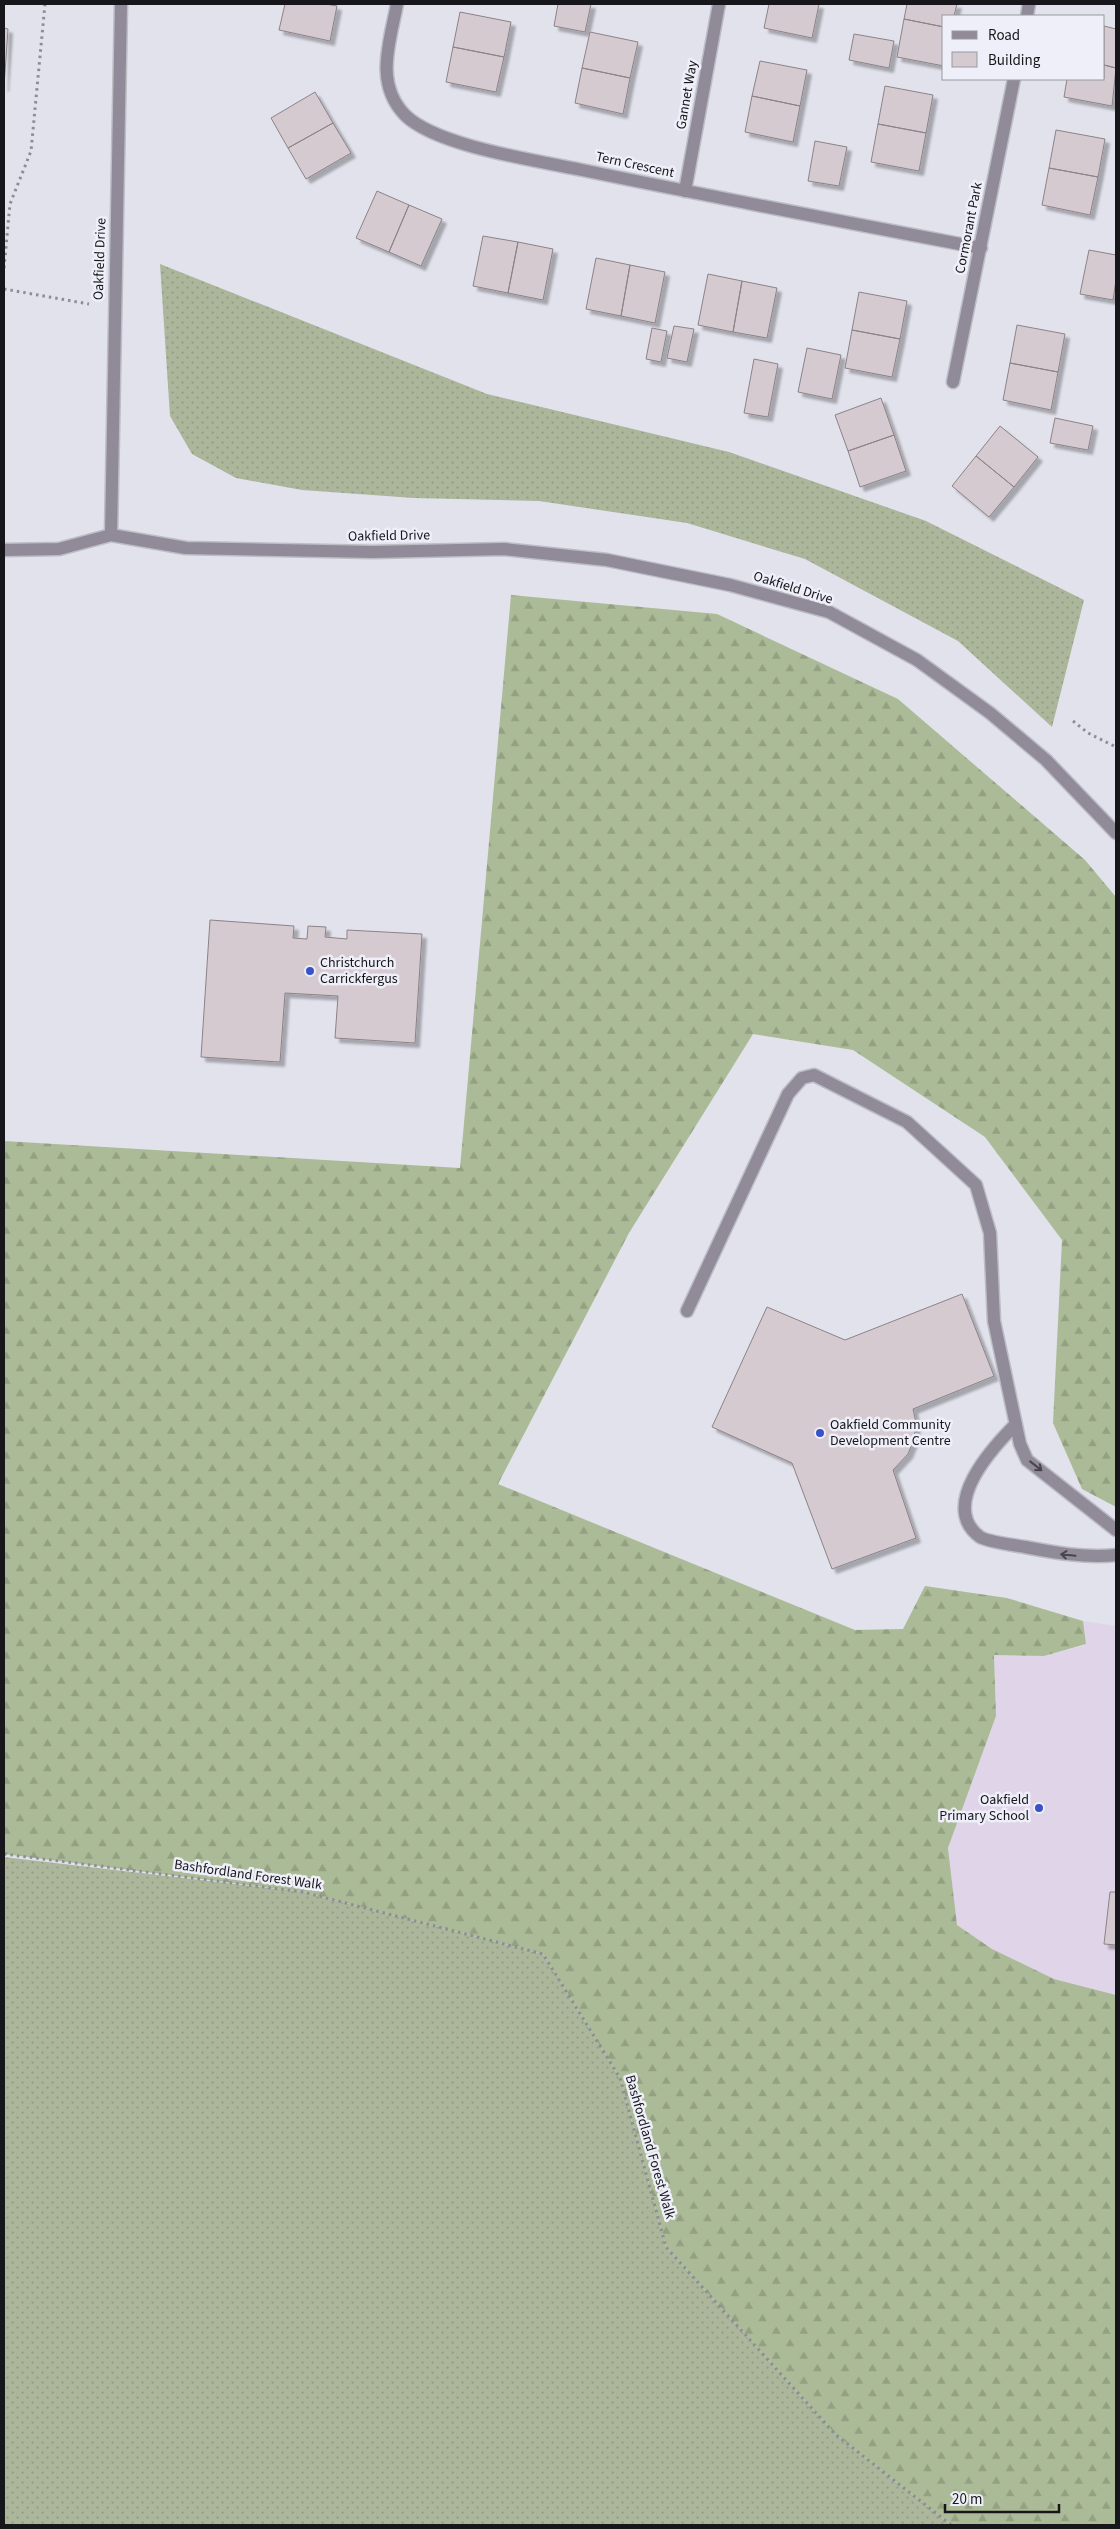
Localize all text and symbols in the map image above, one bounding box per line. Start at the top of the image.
legend [942,15,1105,80]
text: Road [988,25,1020,46]
text: Building [988,50,1041,71]
street label: Gannet Way [671,58,703,131]
street label: Tern Crescent [594,147,676,183]
street label: Cormorant Park [950,181,988,275]
street label: Oakfield Drive [89,218,111,300]
street label: Oakfield Drive [348,525,430,547]
street label: Oakfield Drive [751,566,835,610]
place label: Christchurch Carrickfergus [320,953,398,989]
marker: Christchurch Carrickfergus [304,965,316,977]
place label: Oakfield Community Development Centre [830,1415,951,1451]
marker: Oakfield Community Development Centre [814,1427,826,1439]
one-way arrow [1029,1461,1042,1472]
one-way arrow [1060,1550,1076,1560]
place label: Oakfield Primary School [939,1790,1029,1826]
marker: Oakfield Primary School [1033,1802,1045,1814]
street label: Bashfordland Forest Walk [173,1855,323,1895]
street label: Bashfordland Forest Walk [620,2073,680,2221]
scale bar [945,2482,1059,2514]
text: 20 m [952,2489,982,2510]

